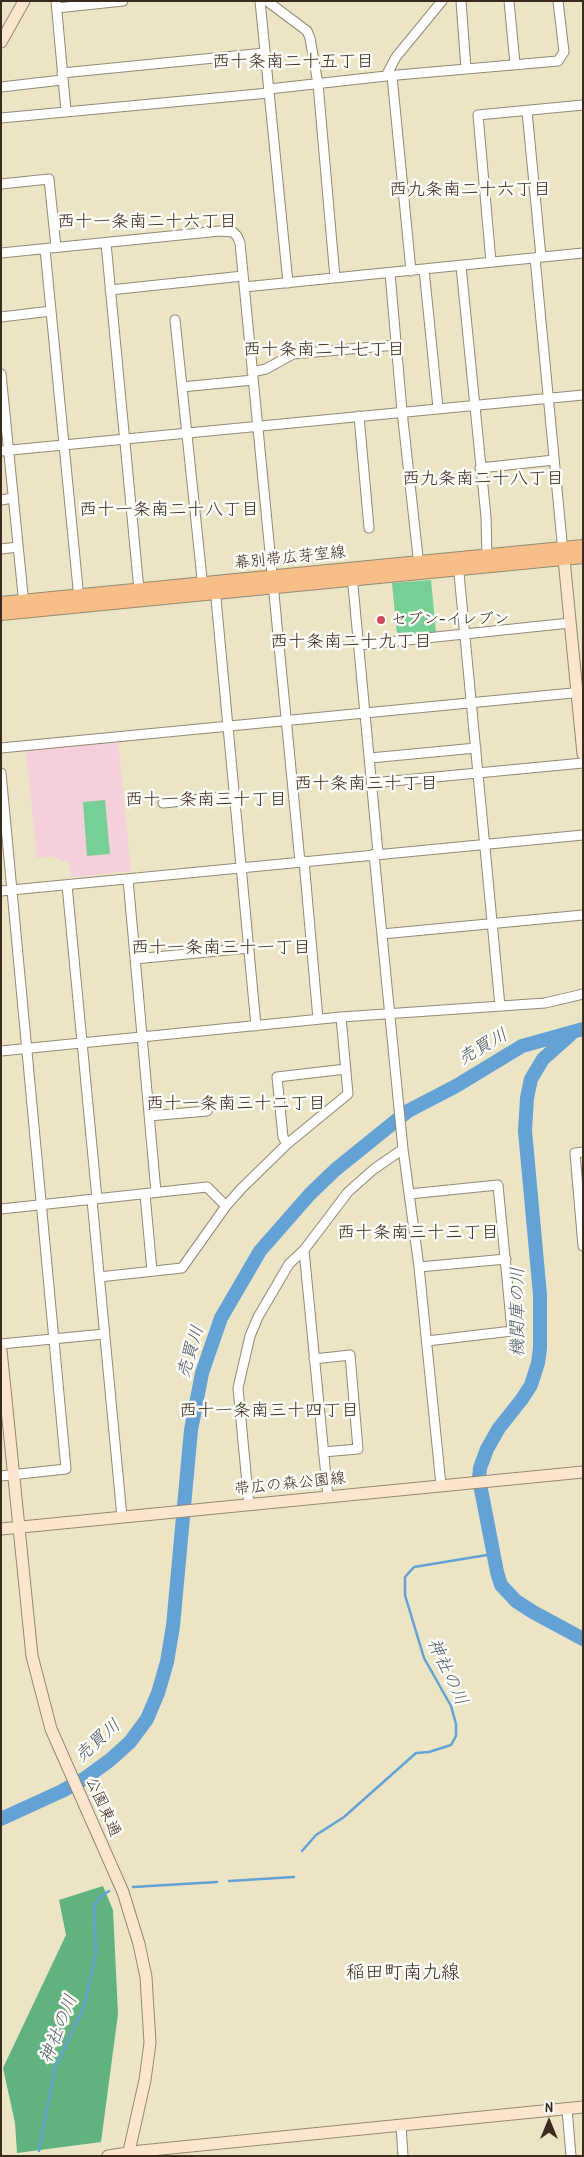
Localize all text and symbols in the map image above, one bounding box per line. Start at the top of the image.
district label: 西十条南二十五丁目 [212,51,374,73]
district label: 西九条南二十六丁目 [389,179,551,201]
district label: 西十一条南二十六丁目 [57,211,237,233]
district label: 西十条南二十七丁目 [243,339,405,361]
district label: 西九条南二十八丁目 [402,468,564,490]
district label: 西十一条南二十八丁目 [79,499,259,521]
street label: 幕別帯広芽室線 [233,543,347,573]
place label: セブン-イレブン [391,610,509,630]
marker: セブン-イレブン [375,614,387,626]
district label: 西十条南二十九丁目 [270,631,432,653]
district label: 西十条南三十丁目 [294,773,438,795]
district label: 西十一条南三十丁目 [125,789,287,811]
district label: 西十一条南三十一丁目 [131,937,311,959]
water label: 売買川 [454,1024,512,1070]
district label: 西十一条南三十二丁目 [146,1093,326,1115]
district label: 西十条南三十三丁目 [337,1222,499,1244]
water label: 機関庫の川 [507,1267,529,1357]
water label: 売買川 [173,1323,209,1381]
district label: 西十一条南三十四丁目 [179,1400,359,1422]
street label: 帯広の森公園線 [233,1469,347,1499]
water label: 神社の川 [422,1635,472,1709]
water label: 売買川 [71,1715,125,1767]
street label: 公園東通 [81,1774,125,1840]
district label: 稲田町南九線 [346,1962,460,1984]
water label: 神社の川 [36,1992,82,2066]
north arrow [524,2097,574,2147]
text: N [545,2097,553,2116]

